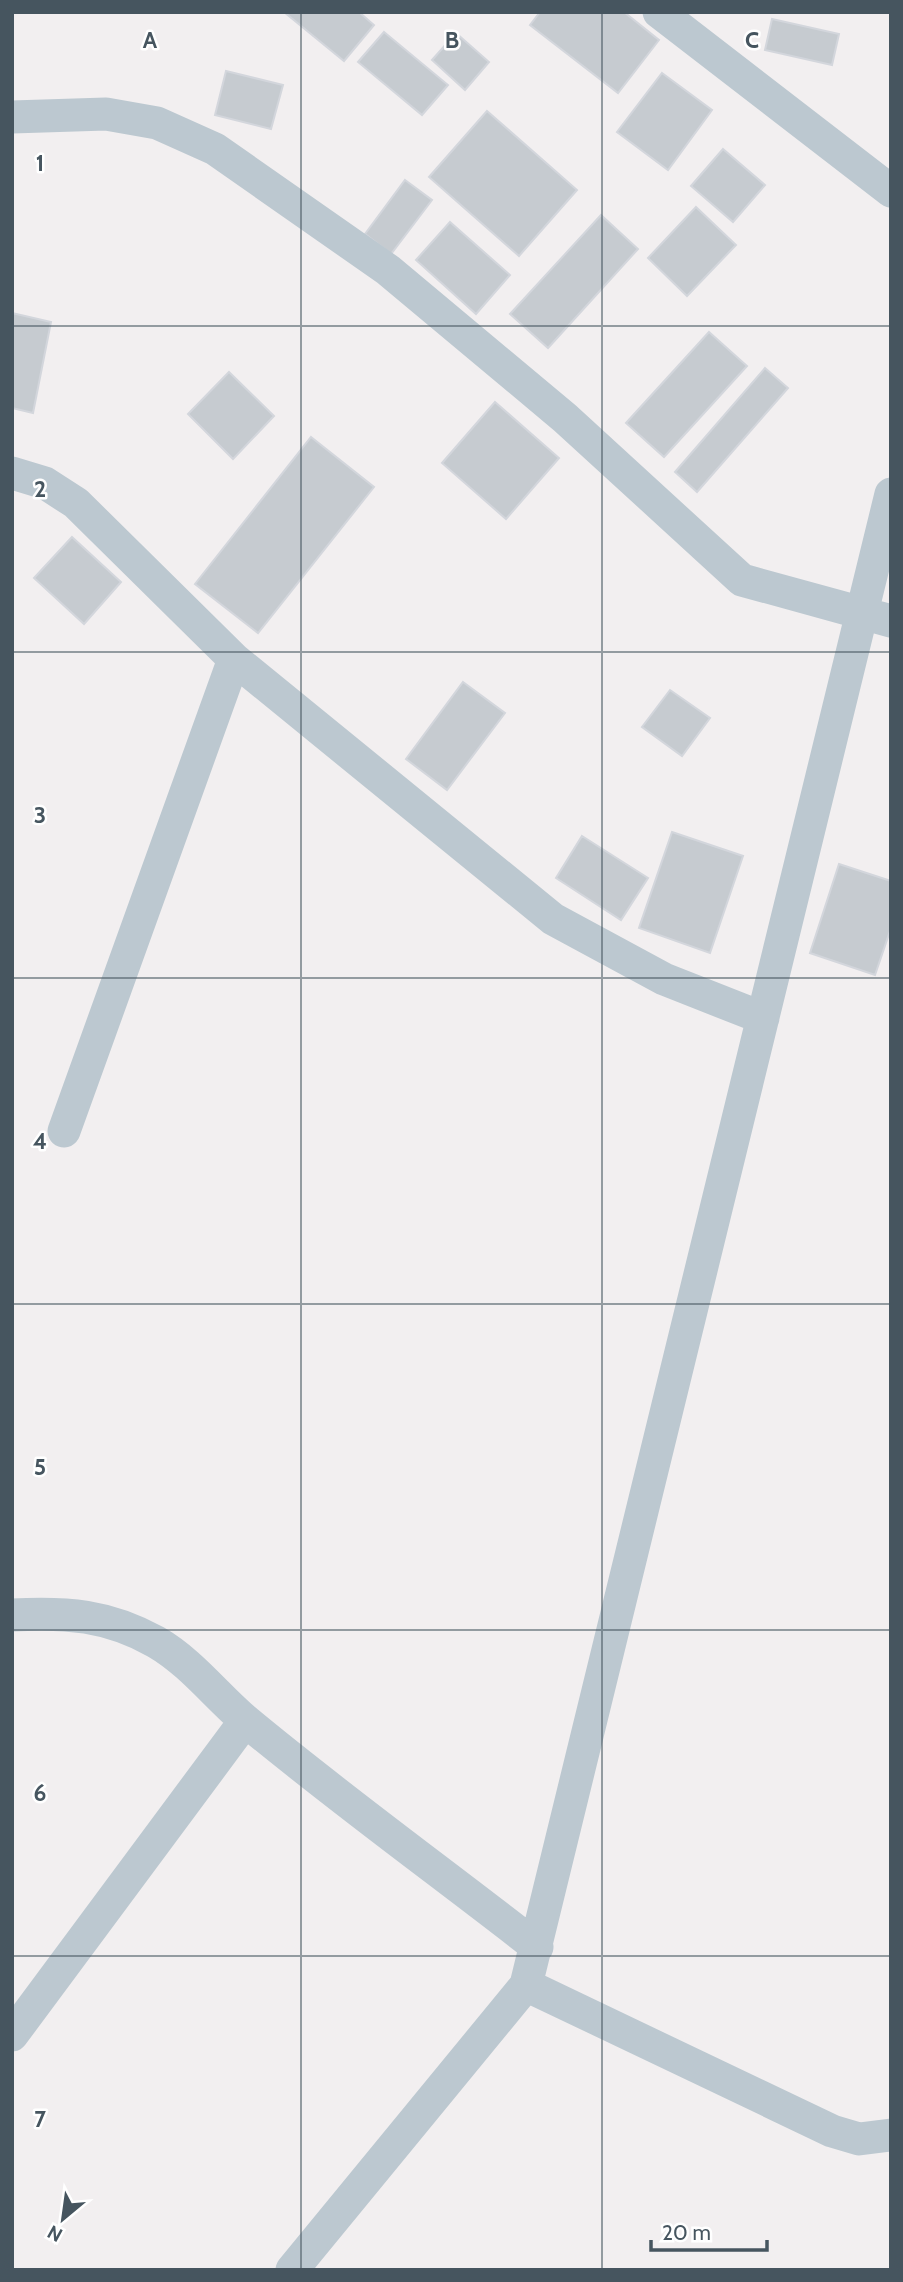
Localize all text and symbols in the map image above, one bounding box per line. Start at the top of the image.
text: A [143,26,158,54]
text: B [445,26,459,54]
text: C [745,26,759,54]
text: 1 [36,149,44,177]
text: 2 [34,475,46,503]
text: 3 [34,801,46,829]
text: 4 [33,1127,47,1155]
text: 5 [34,1453,46,1481]
text: 6 [34,1779,46,1807]
text: 7 [34,2105,46,2133]
north arrow [28,2184,98,2254]
scale bar [651,2208,766,2252]
text: N [44,2220,66,2247]
text: 20 m [662,2220,711,2245]

